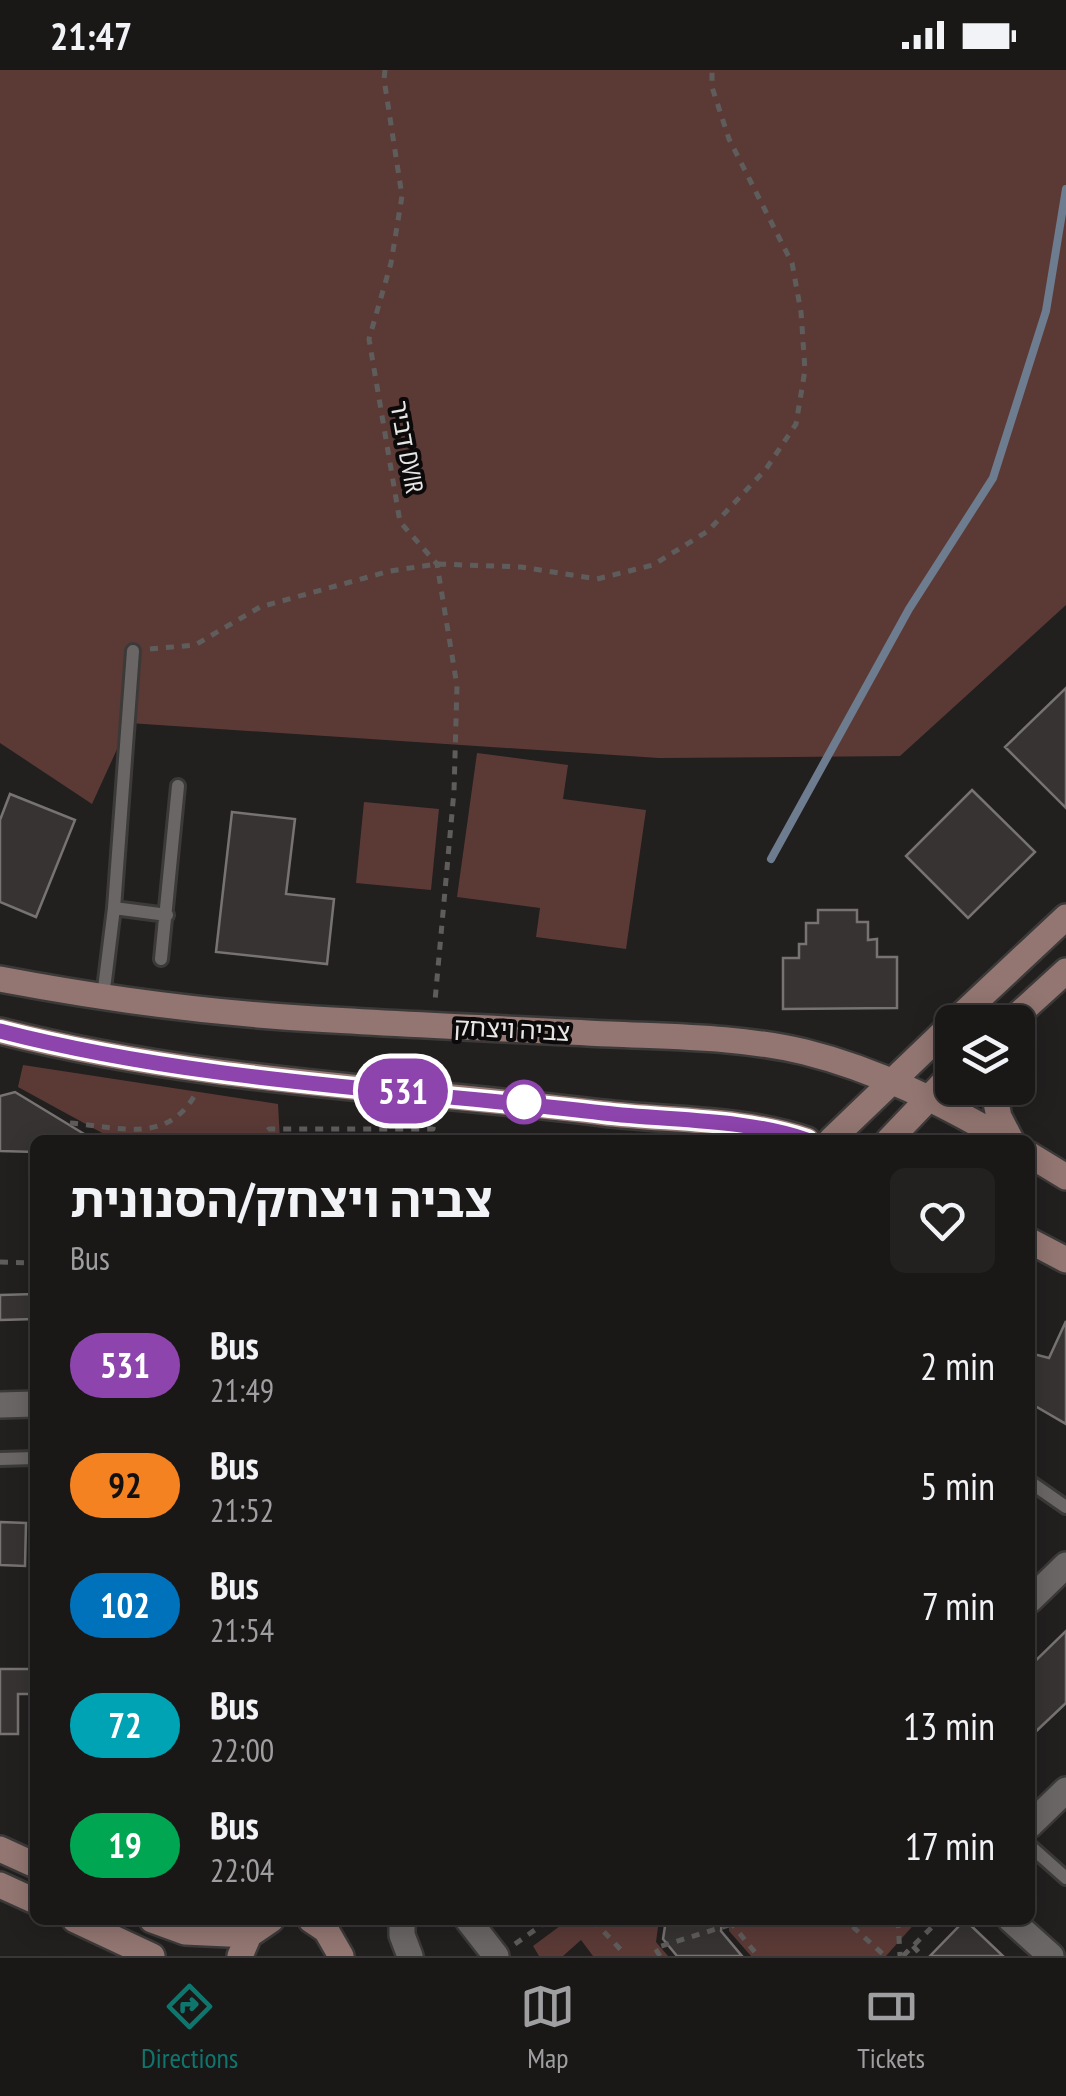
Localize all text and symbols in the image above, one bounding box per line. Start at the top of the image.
text: 21:47 [50,11,132,60]
street label: דביר DVIR [383,398,431,496]
map controls [935,1005,1035,1105]
button: layers [935,1005,1035,1105]
street label: צביה ויצחק [453,1010,571,1048]
line badge: 531 [346,1058,460,1124]
text: 531 [378,1068,428,1114]
unlabelled marker [503,1081,545,1123]
text: צביה ויצחק/הסנונית [70,1168,493,1230]
button: heart [890,1168,995,1273]
text: Bus [70,1237,110,1279]
text: Bus [210,1320,259,1369]
text: 2 min [920,1341,995,1390]
text: 531 [100,1342,150,1388]
text: 21:49 [210,1369,274,1411]
text: Bus [210,1440,259,1489]
text: 5 min [920,1461,995,1510]
text: 92 [108,1462,142,1508]
text: 21:52 [210,1489,274,1531]
text: Bus [210,1560,259,1609]
text: 7 min [922,1581,995,1630]
text: 102 [100,1582,150,1628]
text: 21:54 [210,1609,274,1651]
text: Bus [210,1680,259,1729]
text: 13 min [903,1701,995,1750]
text: 72 [108,1702,142,1748]
text: 22:00 [210,1729,274,1771]
text: Bus [210,1800,259,1849]
text: 17 min [905,1821,995,1870]
text: 19 [108,1822,142,1868]
text: 22:04 [210,1849,274,1891]
tab: Directions [141,1979,238,2076]
tab: Map [520,1979,575,2076]
tab: Tickets [857,1979,925,2076]

